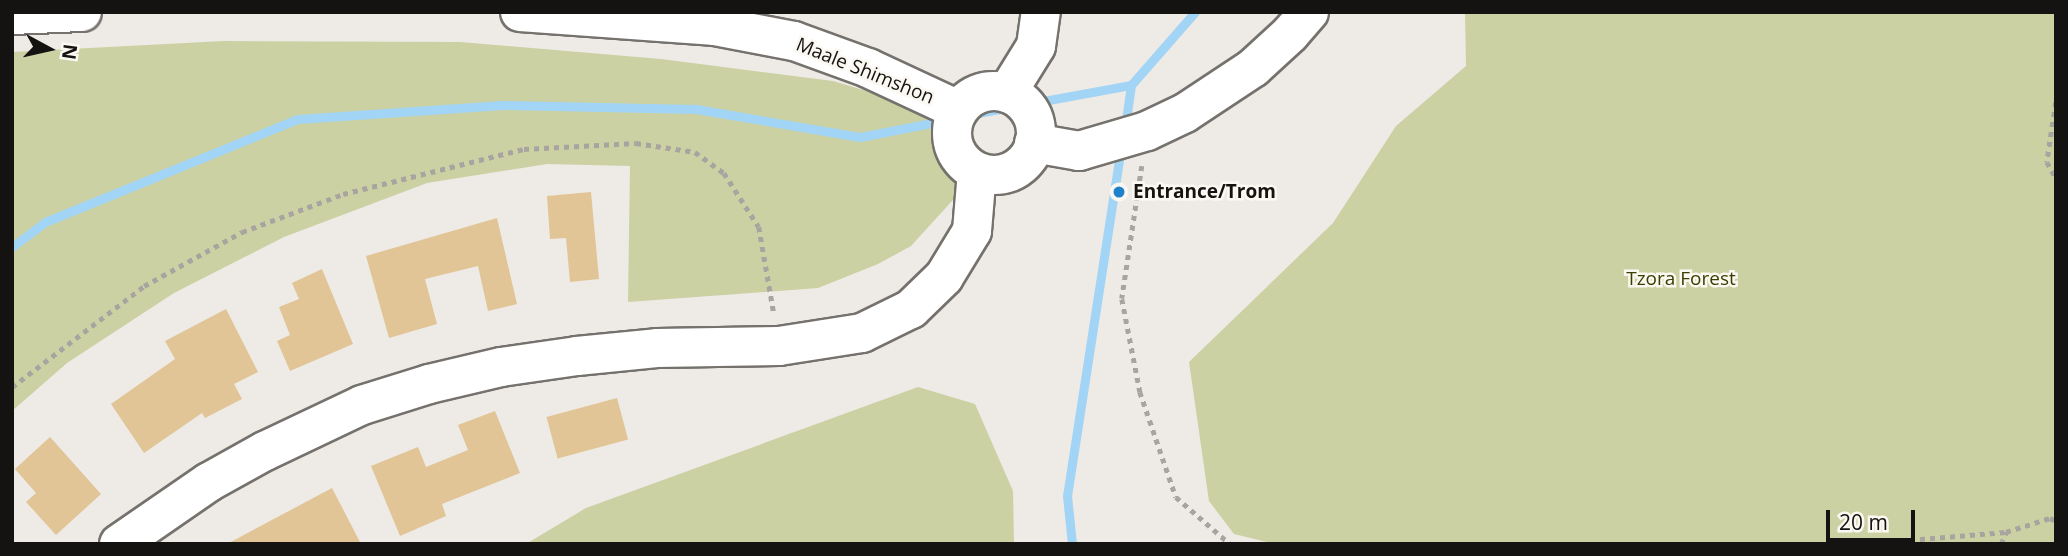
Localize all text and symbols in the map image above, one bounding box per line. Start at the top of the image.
north arrow [14,14,84,84]
street label: Maale Shimshon [793,33,937,109]
text: N [56,42,84,61]
place label: Entrance/Trom [1133,181,1276,203]
marker: Entrance/Trom [1111,184,1127,200]
park label: Tzora Forest [1626,268,1736,290]
scale bar [1830,496,1919,540]
text: 20 m [1839,508,1888,536]

